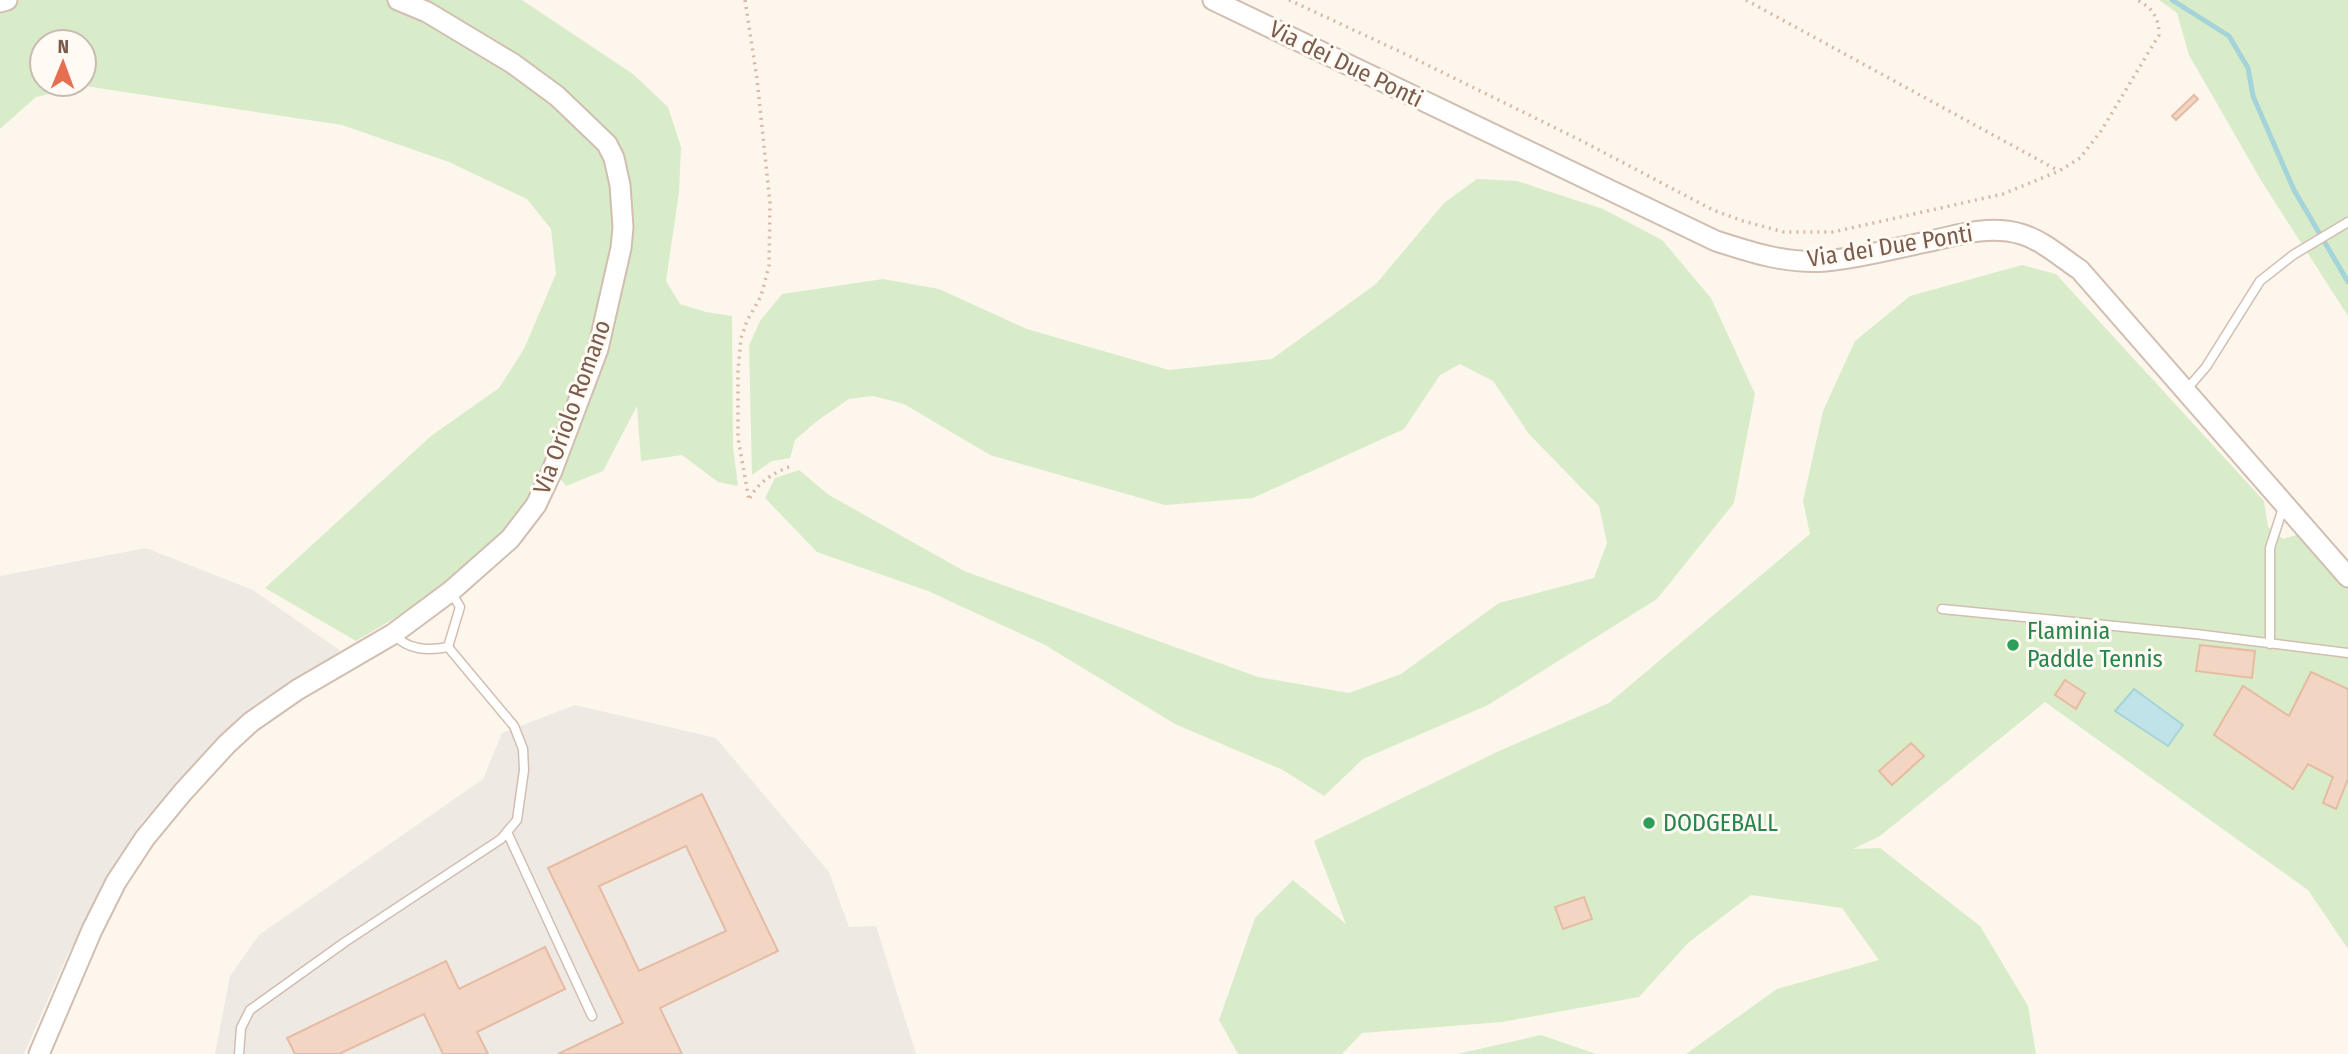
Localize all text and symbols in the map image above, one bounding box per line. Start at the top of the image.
street label: Via dei Due Ponti [1265,15,1427,113]
north arrow [28,28,98,98]
text: N [57,35,69,58]
street label: Via dei Due Ponti [1805,219,1975,273]
street label: Via Oriolo Romano [528,316,616,498]
place label: Flaminia Paddle Tennis [2027,617,2163,673]
marker: Flaminia Paddle Tennis [2005,637,2021,653]
place label: DODGEBALL [1663,809,1778,837]
marker: DODGEBALL [1641,815,1657,831]

